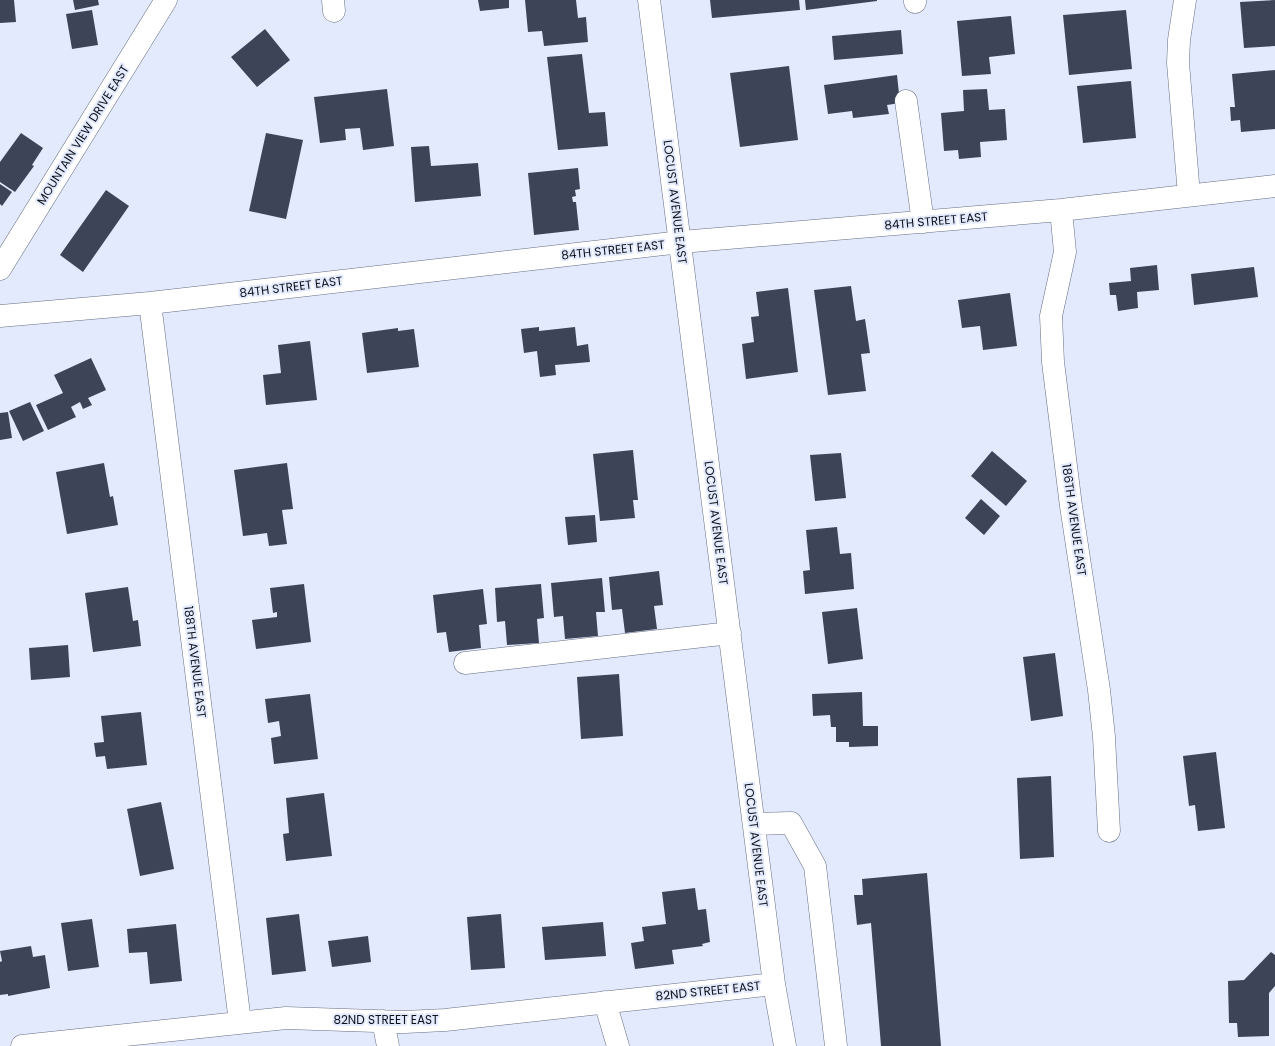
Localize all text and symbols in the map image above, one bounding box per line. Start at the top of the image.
street label: MOUNTAIN VIEW DRIVE EAST [33,61,133,208]
street label: LOCUST AVENUE EAST [659,139,692,265]
street label: 84TH STREET EAST [884,207,989,233]
street label: 84TH STREET EAST [560,236,666,263]
street label: 84TH STREET EAST [238,272,344,301]
street label: LOCUST AVENUE EAST [700,460,733,586]
street label: 186TH AVENUE EAST [1058,463,1091,578]
street label: 188TH AVENUE EAST [180,605,211,720]
street label: LOCUST AVENUE EAST [740,782,773,908]
street label: 82ND STREET EAST [655,976,762,1004]
street label: 82ND STREET EAST [333,1011,439,1028]

